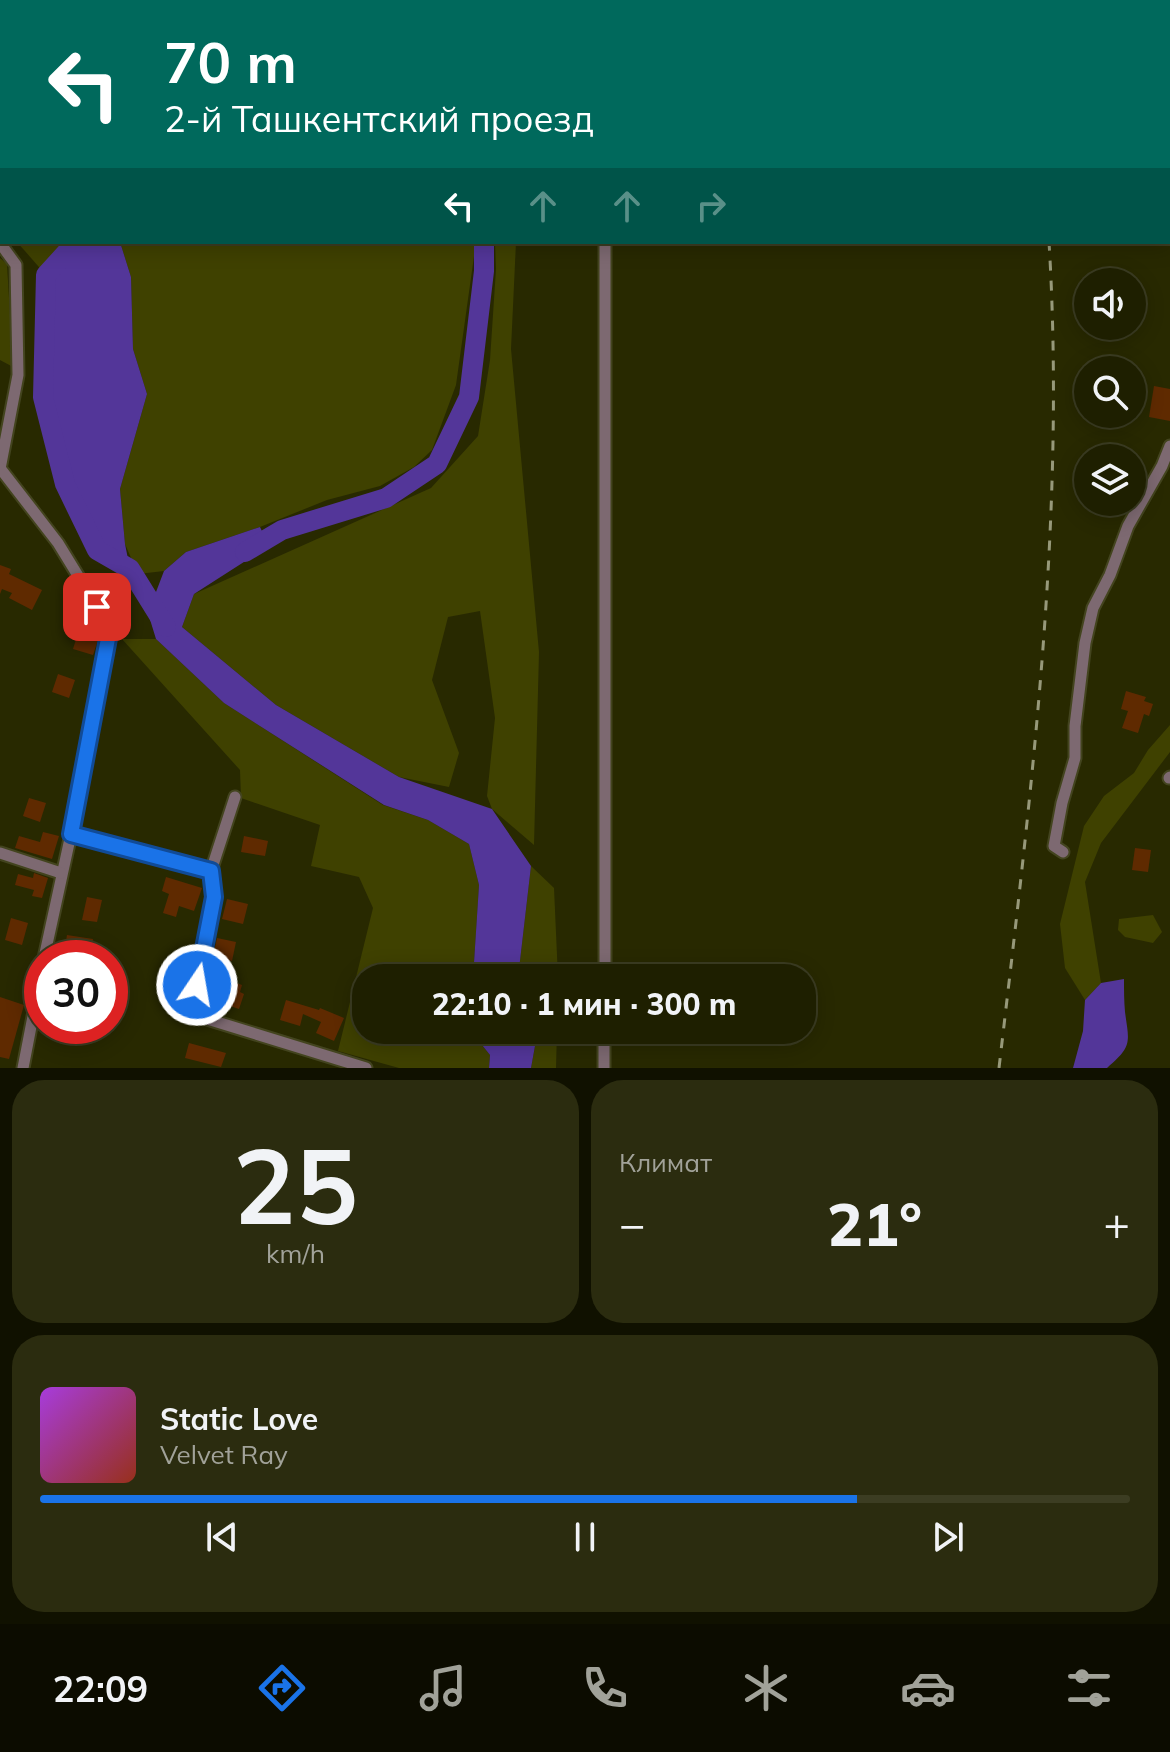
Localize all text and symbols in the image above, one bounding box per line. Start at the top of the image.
text: 70 m [164,27,297,97]
icon: left [32,32,136,136]
text: 2-й Ташкентский проезд [164,96,594,141]
icon: left [437,184,481,228]
icon: ahead [521,184,565,228]
icon: ahead [605,184,649,228]
icon: right [689,184,733,228]
map controls [1074,268,1146,516]
button: sound [1074,268,1146,340]
button: search [1074,356,1146,428]
button: layers [1074,444,1146,516]
pin [63,573,131,641]
icon: arrive [75,585,119,629]
speed limit sign: 30 [24,940,128,1044]
position arrow [155,943,239,1027]
text: 22:10 · 1 мин · 300 m [432,985,736,1023]
text: 25 [233,1119,358,1250]
text: Климат [619,1146,712,1179]
text: 21° [827,1186,922,1261]
text: − [619,1196,645,1251]
text: + [1104,1196,1130,1251]
text: km/h [266,1237,325,1270]
text: Static Love [160,1400,318,1438]
text: Velvet Ray [160,1438,288,1471]
icon: previous [200,1515,244,1559]
icon: pause [563,1515,607,1559]
icon: next [926,1515,970,1559]
icon: directions [254,1660,310,1716]
icon: music [415,1660,471,1716]
icon: phone [577,1660,633,1716]
icon: climate [738,1660,794,1716]
icon: car [900,1660,956,1716]
icon: filters [1061,1660,1117,1716]
text: 22:09 [53,1666,148,1711]

